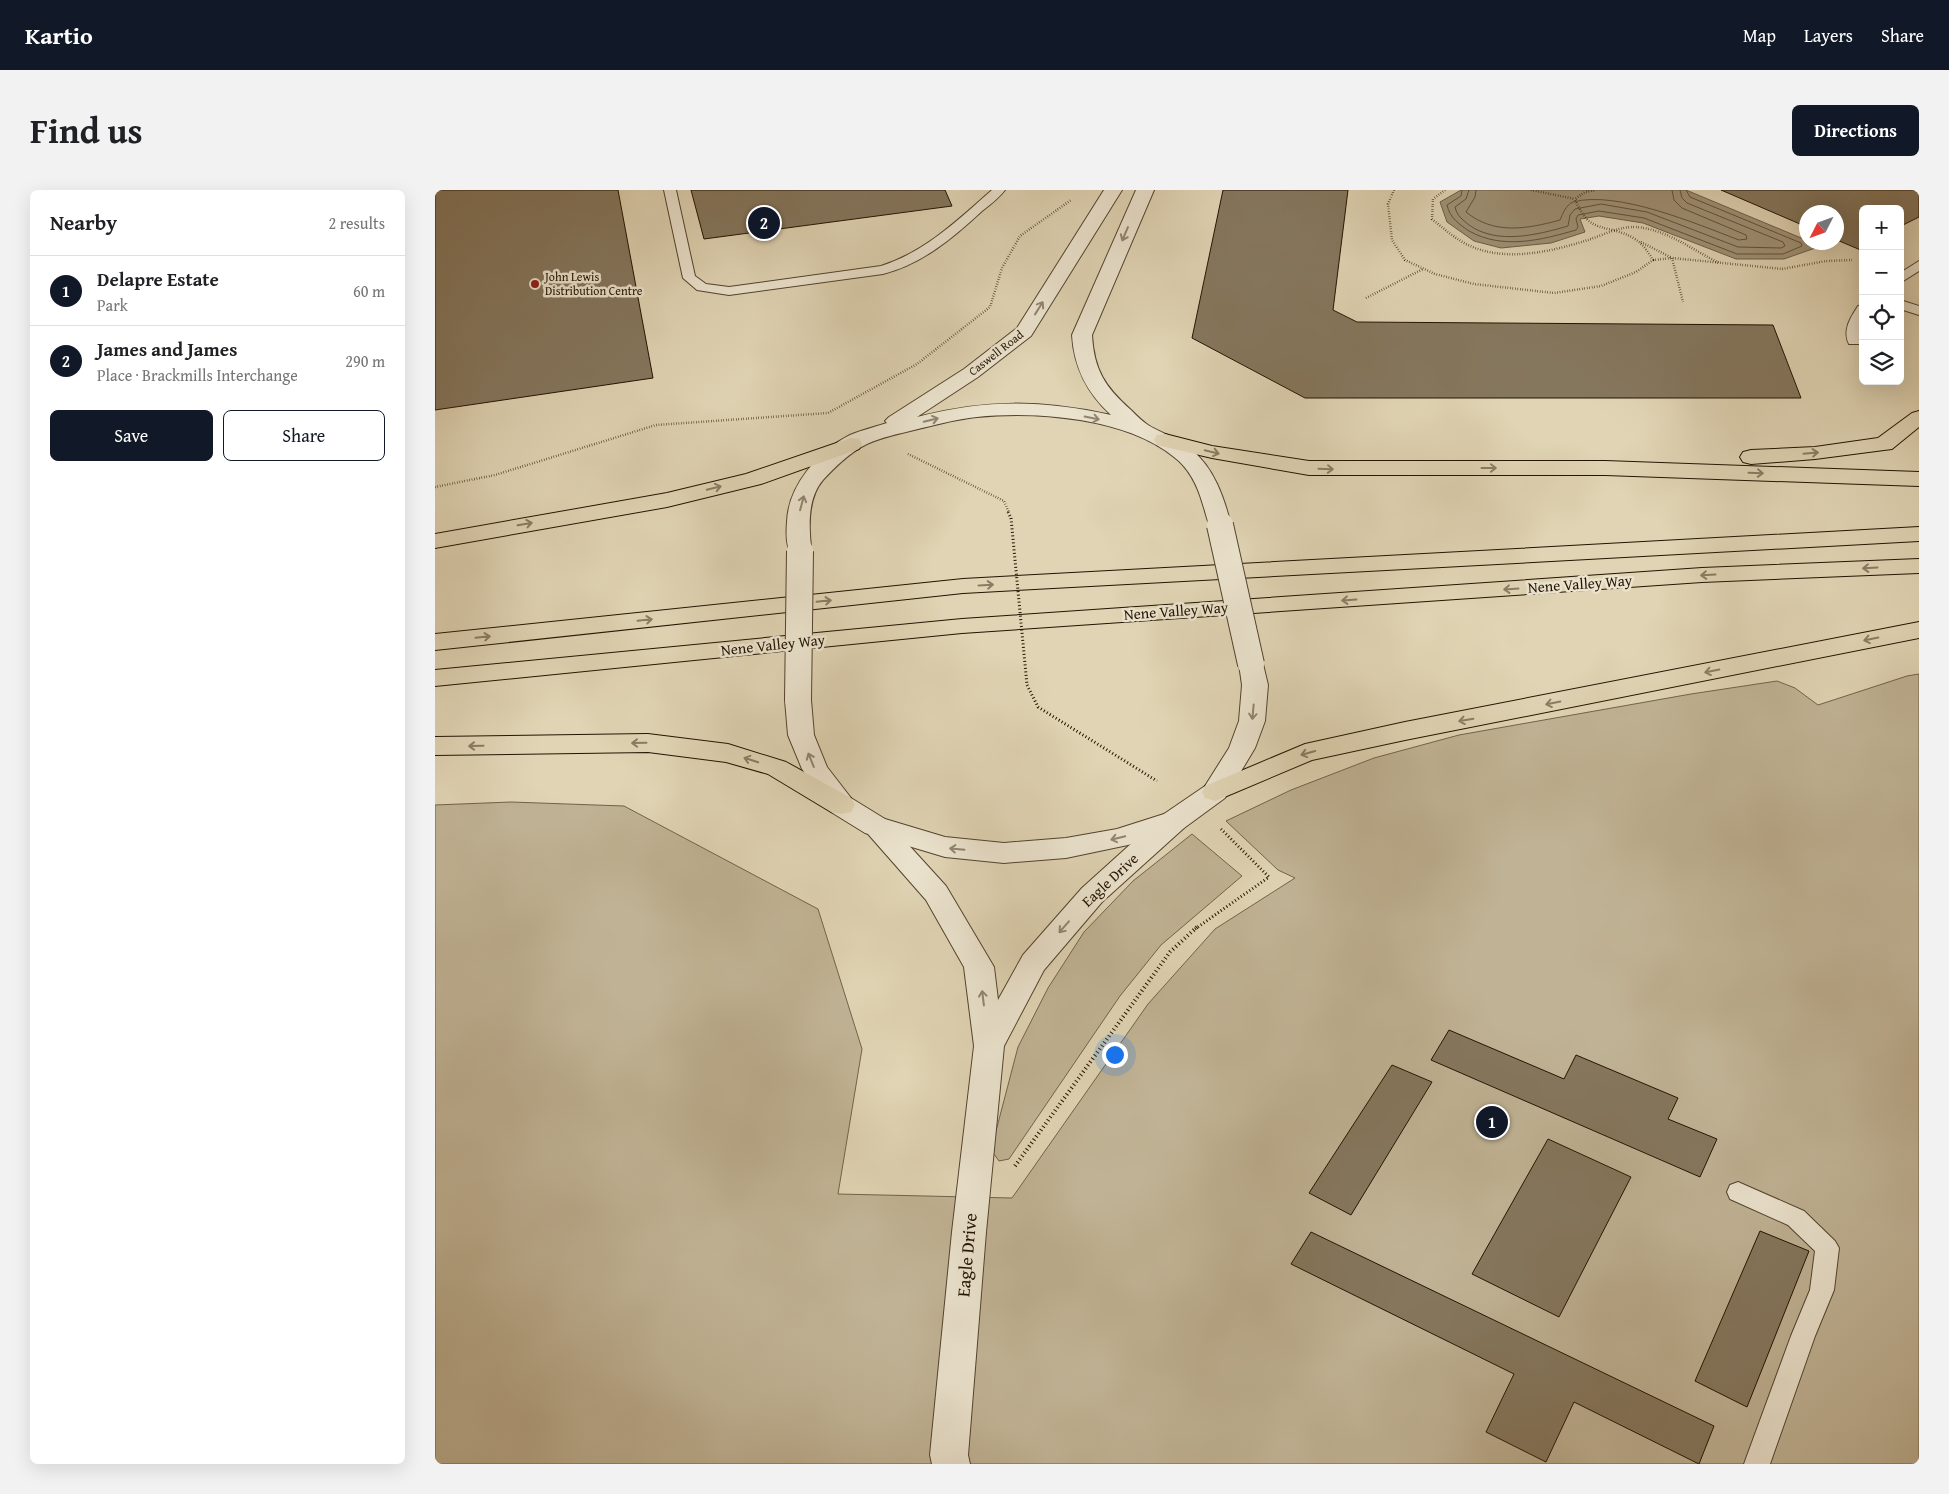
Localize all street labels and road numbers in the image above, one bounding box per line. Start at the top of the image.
street label: Caswell Road [965,325,1027,379]
street label: Nene Valley Way [1527,569,1633,598]
street label: Nene Valley Way [1123,596,1229,625]
street label: Nene Valley Way [720,629,827,660]
street label: Eagle Drive [1077,848,1143,911]
street label: Eagle Drive [949,1212,984,1298]

